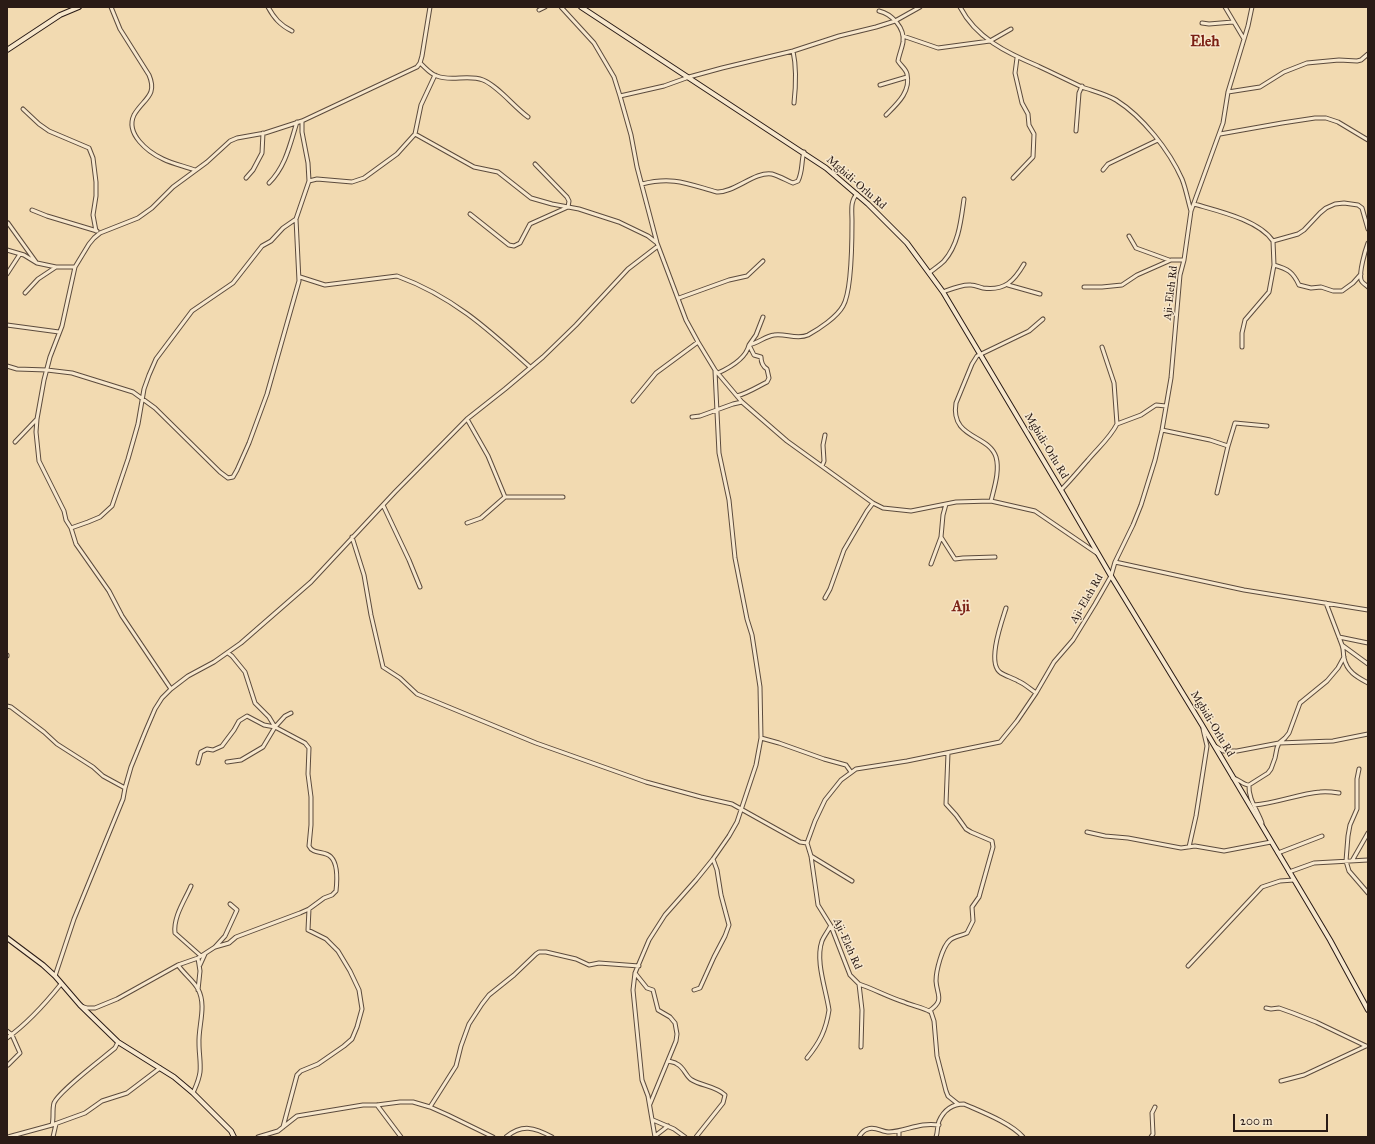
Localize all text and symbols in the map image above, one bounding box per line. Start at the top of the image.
district label: Eleh [1190,33,1220,51]
street label: Mgbidi-Orlu Rd [824,154,888,212]
street label: Aji-Eleh Rd [1161,265,1181,321]
street label: Mgbidi-Orlu Rd [1021,411,1071,481]
street label: Aji-Eleh Rd [1068,572,1106,626]
district label: Aji [952,598,970,616]
street label: Mgbidi-Orlu Rd [1187,689,1237,759]
street label: Aji-Eleh Rd [830,916,864,972]
scale bar [1235,1106,1330,1132]
text: 200 m [1240,1114,1273,1128]

